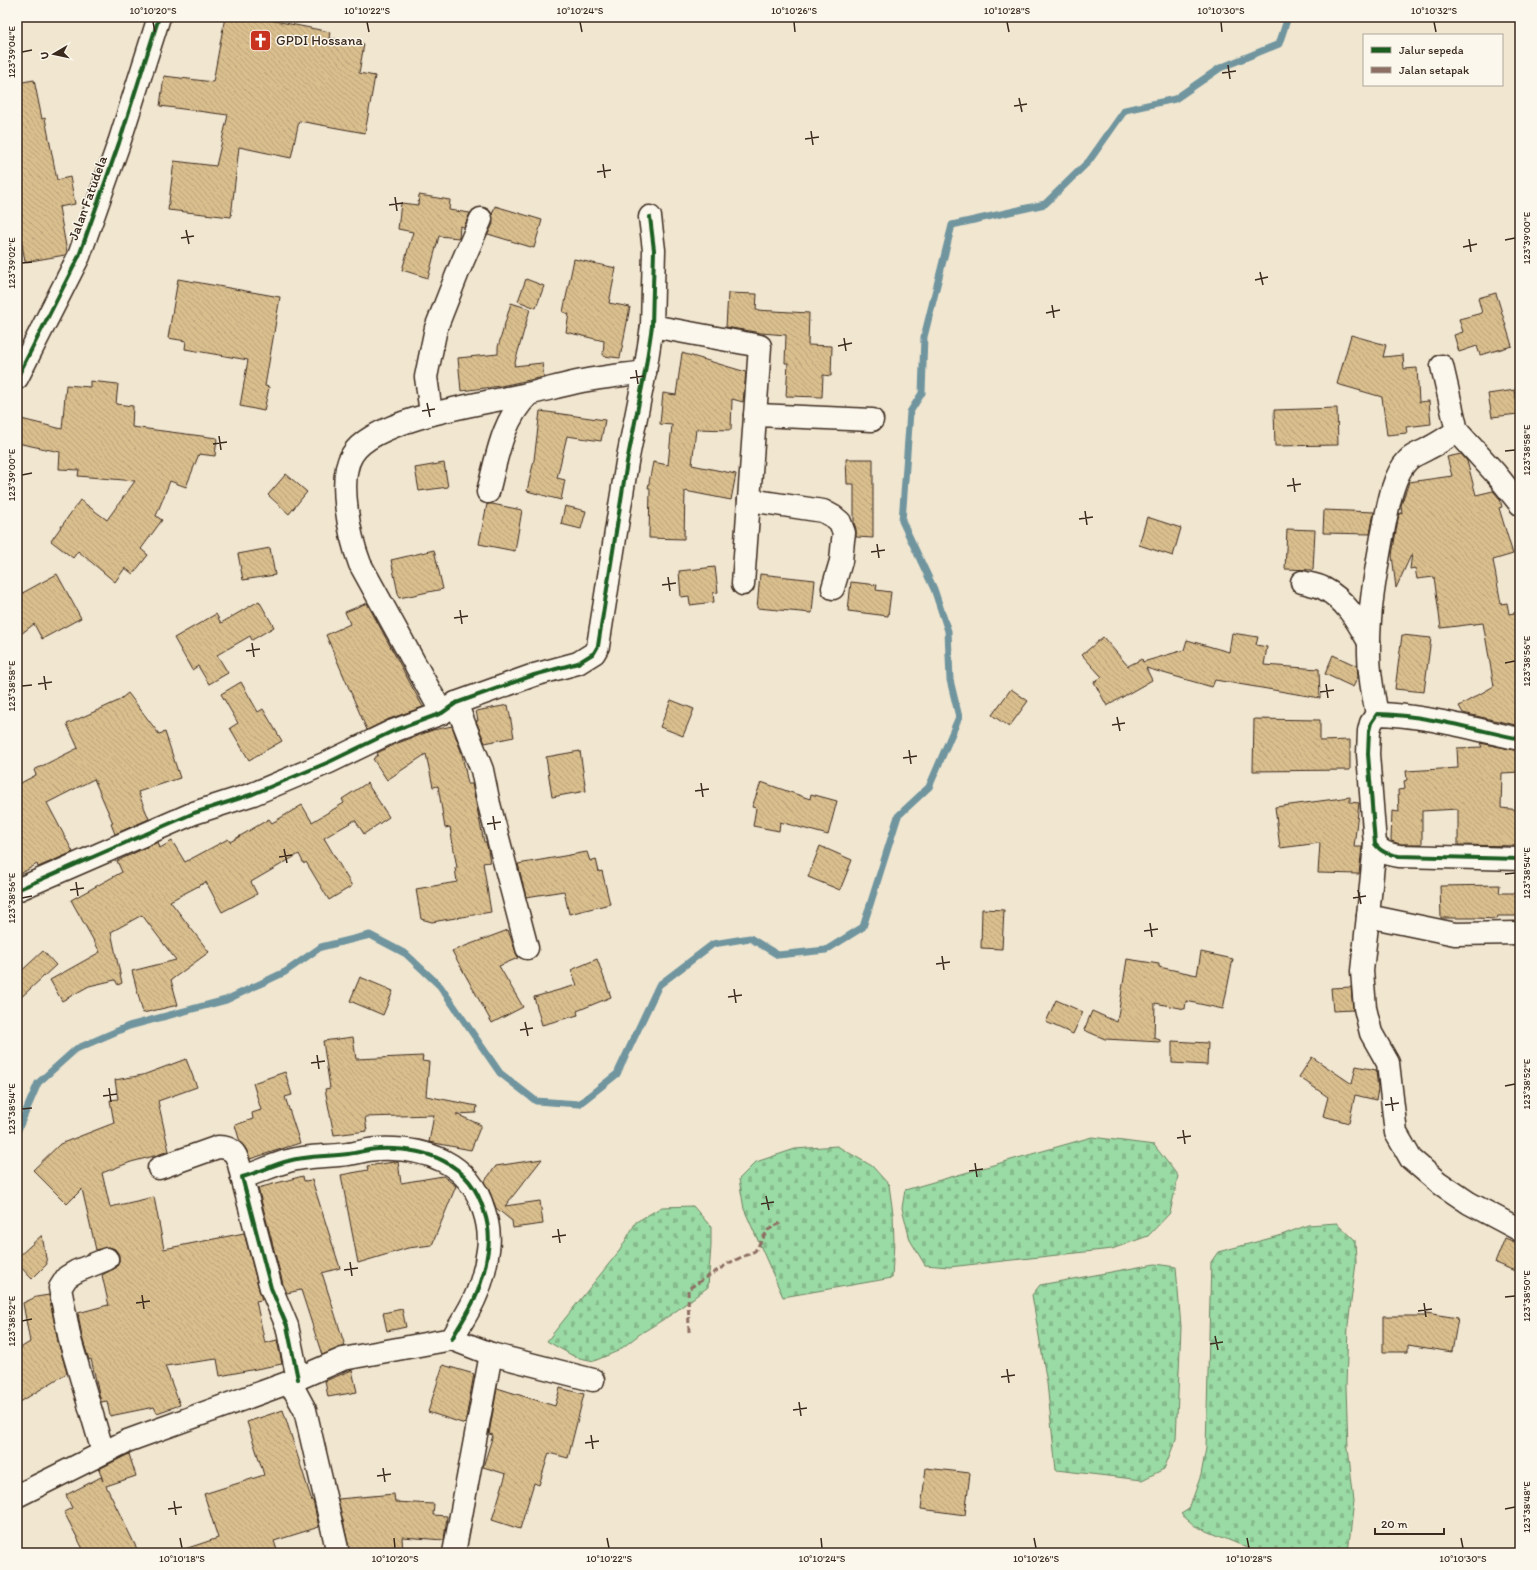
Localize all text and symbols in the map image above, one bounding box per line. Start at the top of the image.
text: 10°10'20"S [129,4,177,17]
text: 10°10'22"S [344,4,390,17]
text: 10°10'24"S [557,4,604,17]
text: 10°10'26"S [771,4,817,17]
text: 10°10'28"S [984,4,1031,17]
text: 10°10'30"S [1197,4,1245,17]
text: 10°10'32"S [1411,4,1458,17]
text: 123°39'04"E [5,25,18,78]
church icon: GPDI Hossana [248,27,274,53]
place label: GPDI Hossana [276,32,363,49]
north arrow [34,34,74,74]
legend [1363,34,1503,86]
text: Jalur sepeda [1399,43,1464,57]
text: U [38,51,52,60]
text: Jalan setapak [1399,63,1470,77]
street label: Jalan Fatudela [65,153,111,242]
text: 123°39'00"E [1520,211,1533,264]
text: 123°39'02"E [5,237,18,289]
text: 123°38'58"E [1520,424,1533,476]
text: 123°39'00"E [5,448,18,501]
text: 123°38'56"E [1520,635,1533,686]
text: 123°38'58"E [5,660,18,712]
text: 123°38'54"E [1520,847,1533,899]
text: 123°38'56"E [5,872,18,923]
text: 123°38'52"E [1520,1058,1533,1109]
text: 123°38'54"E [5,1083,18,1135]
text: 123°38'50"E [1520,1270,1533,1322]
text: 123°38'52"E [5,1295,18,1346]
text: 123°38'48"E [1520,1481,1533,1533]
scale bar [1375,1510,1444,1536]
text: 20 m [1381,1517,1408,1531]
text: 10°10'18"S [159,1552,205,1565]
text: 10°10'20"S [371,1552,419,1565]
text: 10°10'22"S [586,1552,632,1565]
text: 10°10'24"S [799,1552,846,1565]
text: 10°10'26"S [1013,1552,1059,1565]
text: 10°10'28"S [1226,1552,1273,1565]
text: 10°10'30"S [1439,1552,1487,1565]

